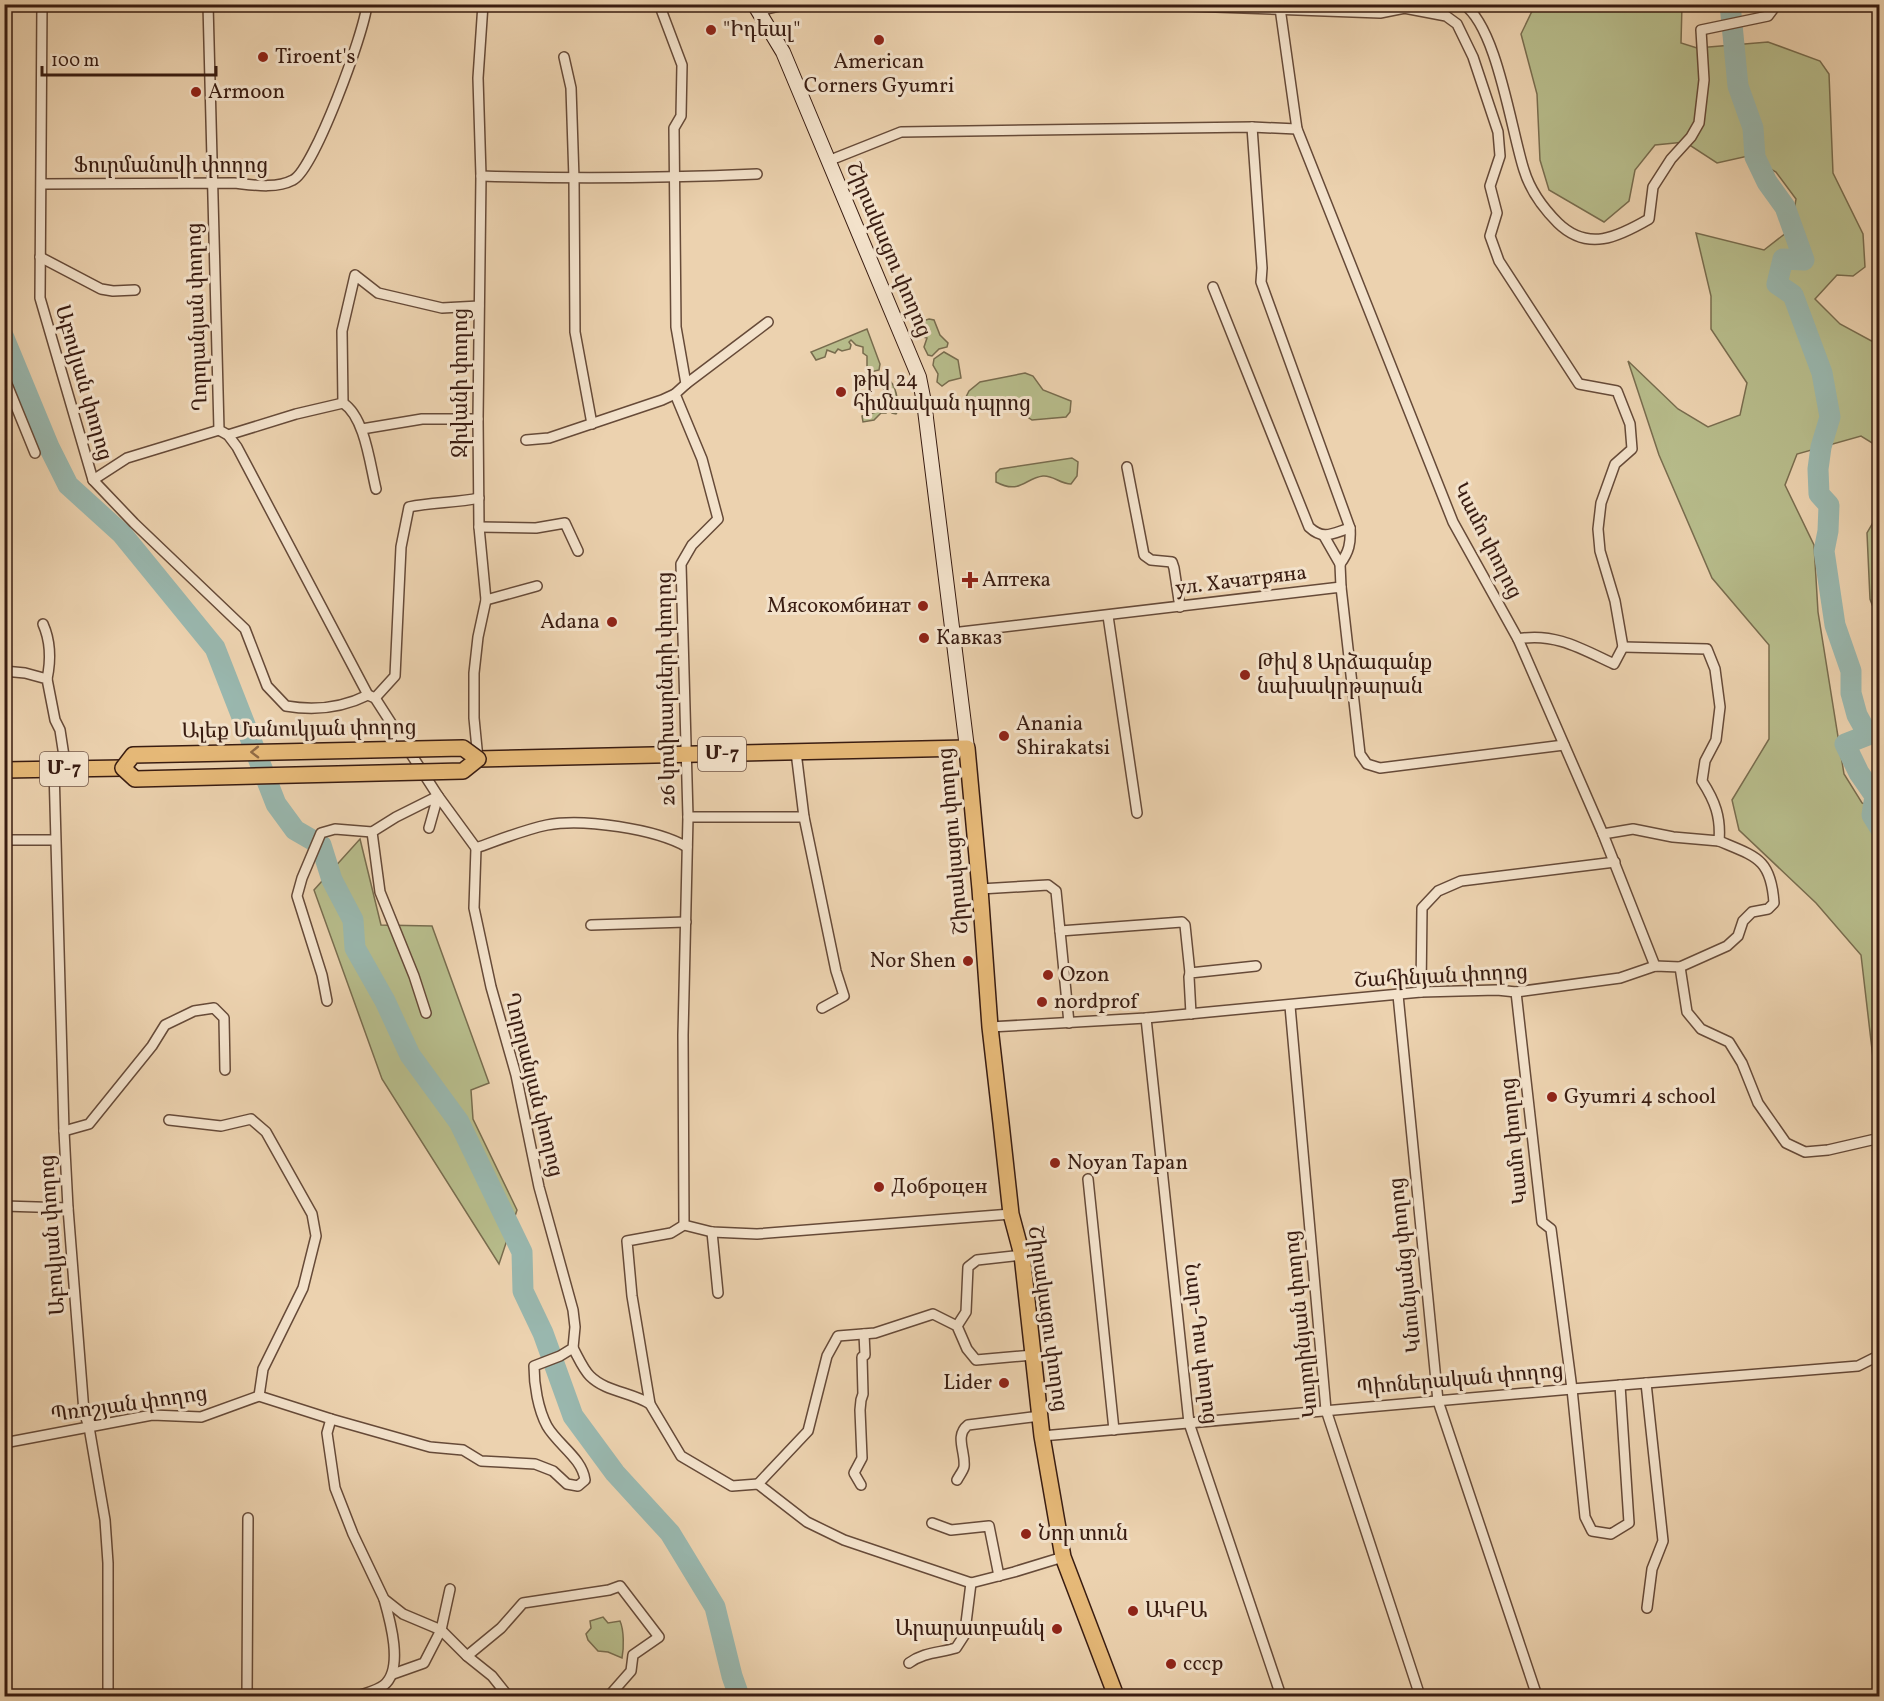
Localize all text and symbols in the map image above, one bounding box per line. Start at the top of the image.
place label: "Իդեալ" [723,16,801,45]
marker: "Իդեալ" [704,23,718,37]
marker: American Corners Gyumri [872,33,886,47]
scale bar [42,39,216,77]
place label: Tiroent's [275,43,356,72]
place label: American Corners Gyumri [804,48,954,101]
text: 100 m [51,49,100,74]
marker: Tiroent's [256,50,270,64]
place label: Armoon [208,78,285,107]
marker: Armoon [189,85,203,99]
street label: Ֆուրմանովի փողոց [74,152,268,181]
street label: Շիրակացու փողոց [838,158,938,342]
street label: Ղորղանյան փողոց [180,222,216,412]
street label: Աբովյան փողոց [47,302,119,464]
street label: Ջիվանի փողոց [447,308,476,458]
place label: թիվ 24 հիմնական դպրոց [853,366,1031,419]
marker: թիվ 24 հիմնական դպրոց [834,385,848,399]
street label: Կամո փողոց [1445,478,1529,604]
street label: ул. Хачатряна [1174,559,1308,603]
place label: Аптека [982,566,1051,595]
street label: 26 կոմիսարների փողոց [650,571,684,807]
marker: Аптека [963,573,977,587]
place label: Мясокомбинат [767,592,911,621]
marker: Мясокомбинат [916,599,930,613]
place label: Adana [540,608,600,637]
marker: Adana [605,615,619,629]
place label: Кавказ [936,624,1002,653]
marker: Кавказ [917,631,931,645]
place label: Թիվ 8 Արձագանք նախակրթարան [1257,649,1432,702]
marker: Թիվ 8 Արձագանք նախակրթարան [1238,668,1252,682]
place label: Anania Shirakatsi [1016,710,1110,763]
street label: Ալեք Մանուկյան փողոց [181,713,417,747]
marker: Anania Shirakatsi [997,729,1011,743]
road number: Մ-7 [698,737,746,771]
one-way arrow [251,746,260,758]
street label: Շիրակացու փողոց [931,747,977,935]
road number: Մ-7 [40,752,88,786]
place label: Nor Shen [870,947,956,976]
marker: Nor Shen [961,954,975,968]
street label: Շահինյան փողոց [1353,958,1529,996]
place label: Ozon [1060,961,1110,990]
marker: Ozon [1041,968,1055,982]
place label: nordprof [1054,988,1139,1017]
street label: Ղորղանյան փողոց [496,990,570,1180]
marker: nordprof [1035,995,1049,1009]
street label: Կամո փողոց [1494,1076,1536,1206]
place label: Gyumri 4 school [1564,1083,1716,1112]
marker: Gyumri 4 school [1545,1090,1559,1104]
place label: Noyan Tapan [1067,1149,1188,1178]
street label: Աբովյան փողոց [33,1154,73,1316]
marker: Noyan Tapan [1048,1156,1062,1170]
place label: Доброцен [891,1173,988,1202]
street label: Կնունյանց փողոց [1382,1176,1430,1354]
marker: Доброцен [872,1180,886,1194]
street label: Շիրակացու փողոց [1020,1224,1074,1414]
street label: Կուրղինյան փողոց [1278,1229,1326,1419]
street label: Նար-Դոս փողոց [1176,1262,1224,1426]
street label: Պիոներական փողոց [1355,1357,1565,1403]
place label: Lider [943,1369,992,1398]
marker: Lider [997,1376,1011,1390]
street label: Պռոշյան փողոց [49,1380,209,1430]
place label: Նոր տուն [1038,1520,1128,1549]
marker: Նոր տուն [1019,1527,1033,1541]
place label: ԱԿԲԱ [1145,1597,1207,1626]
marker: ԱԿԲԱ [1126,1604,1140,1618]
place label: Արարատբանկ [895,1615,1045,1644]
marker: Արարատբանկ [1050,1622,1064,1636]
place label: ссср [1183,1650,1223,1679]
marker: ссср [1164,1657,1178,1671]

